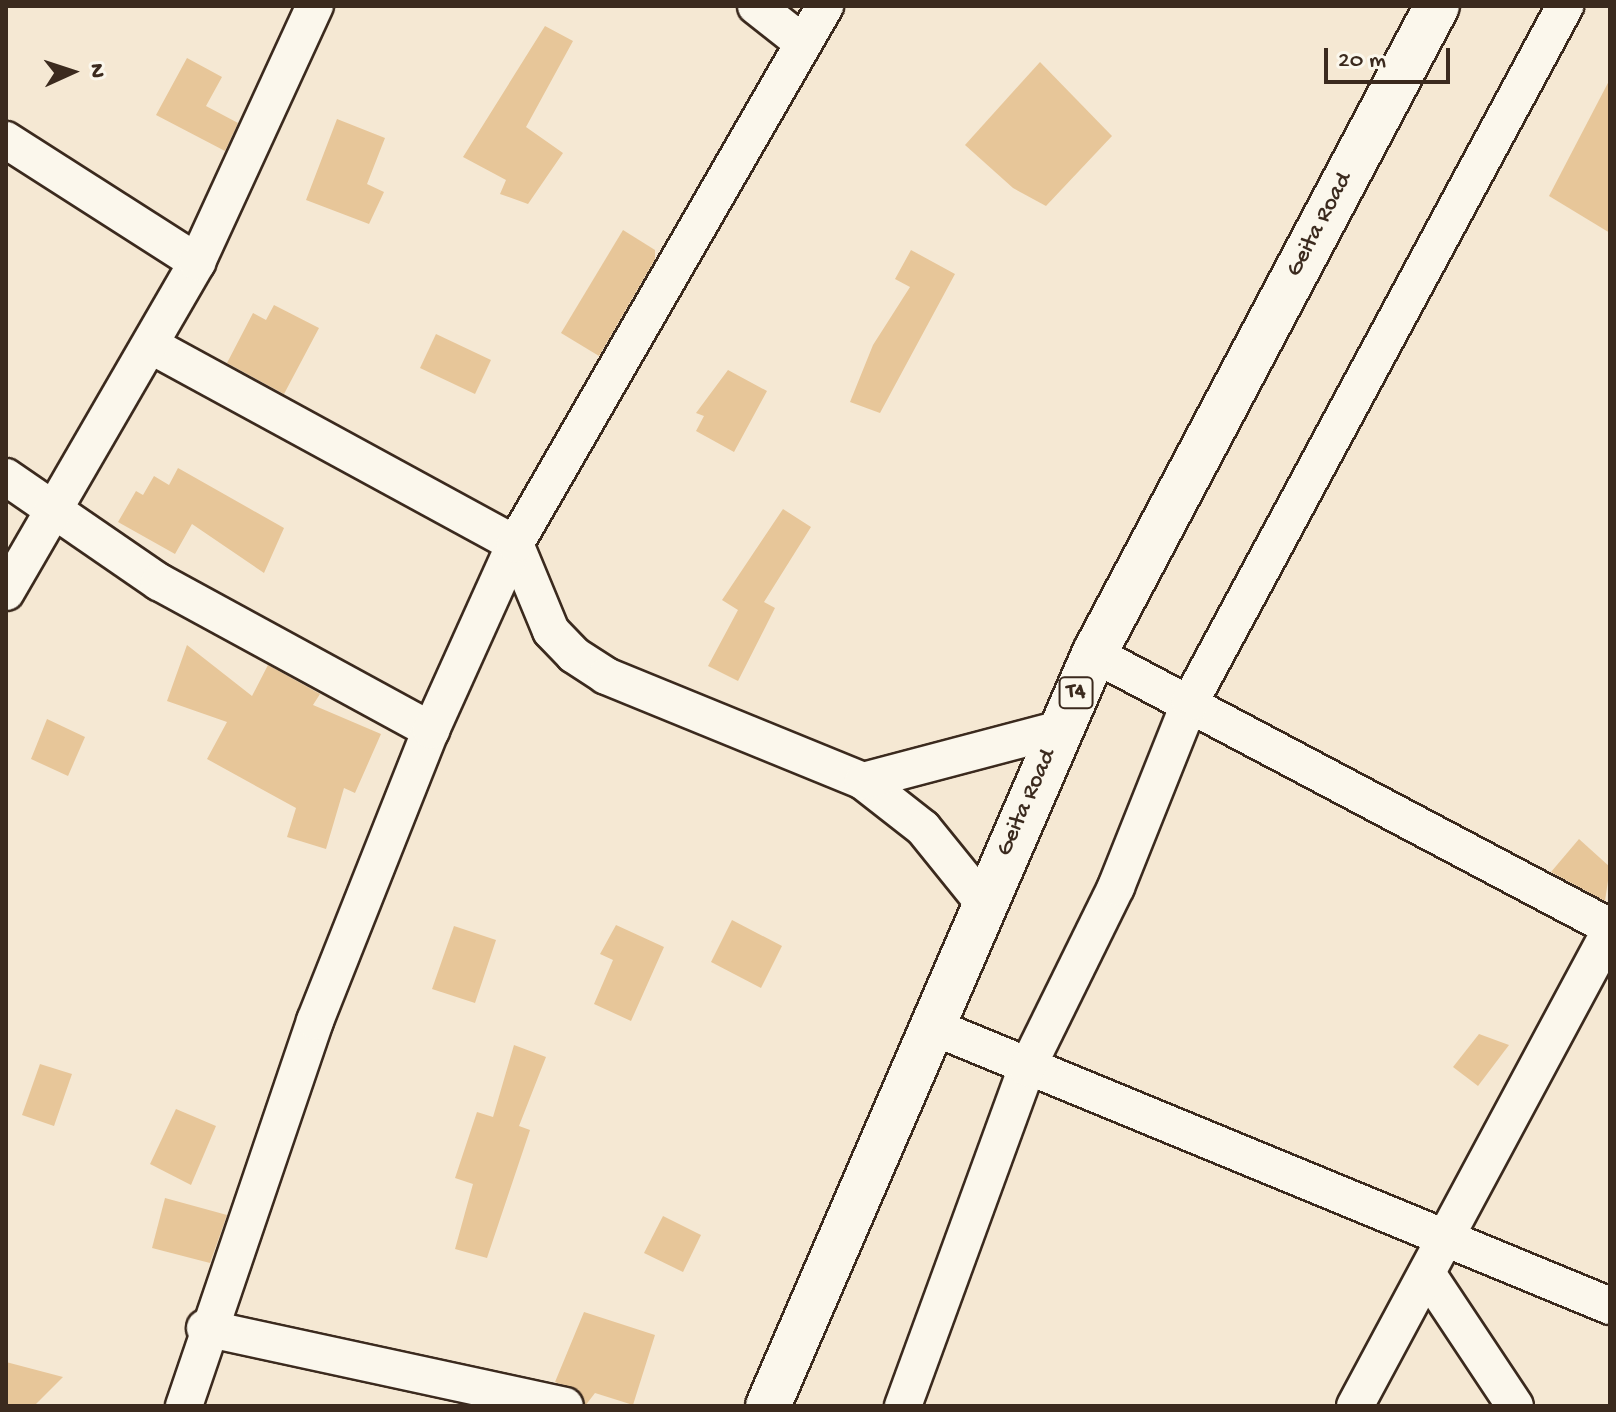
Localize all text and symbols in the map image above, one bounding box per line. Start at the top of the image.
north arrow [32,32,112,112]
scale bar [1328,32,1454,82]
text: 20 m [1338,47,1386,76]
text: N [83,63,109,79]
street label: Geita Road [1281,168,1359,282]
road number: T4 [1058,675,1094,711]
street label: Geita Road [991,745,1063,861]

